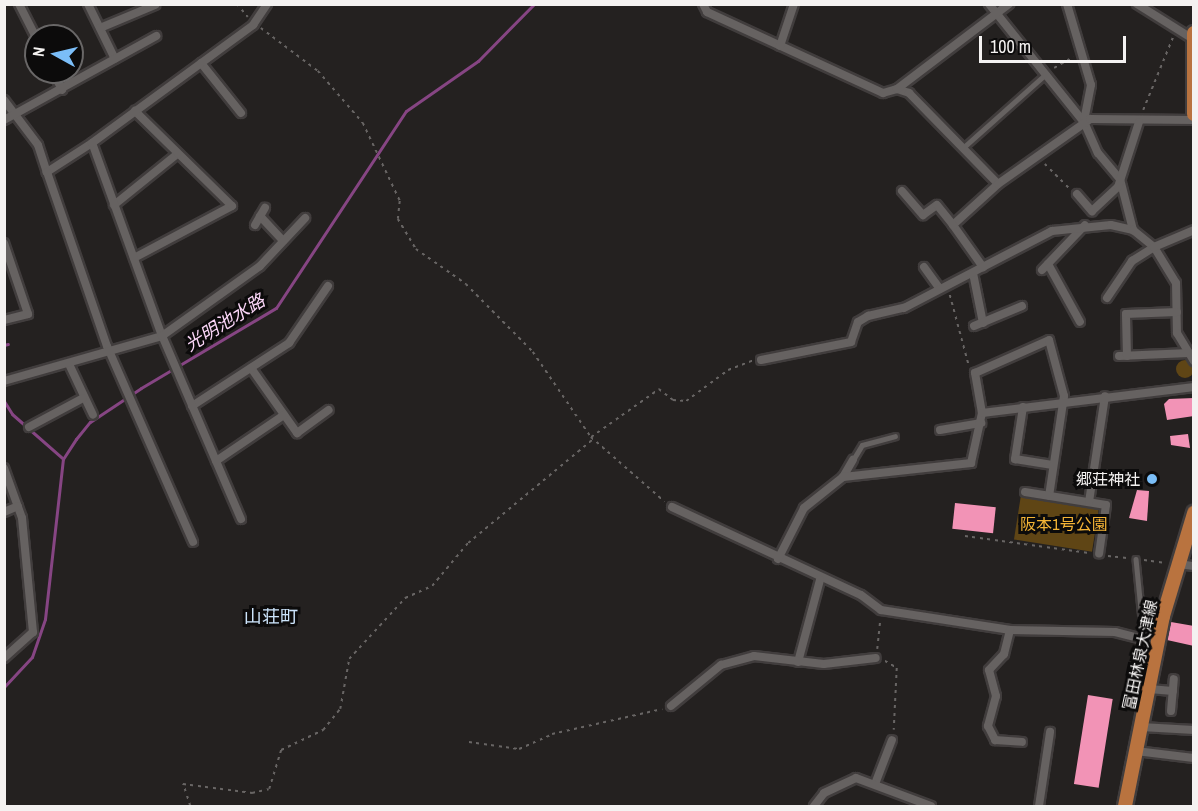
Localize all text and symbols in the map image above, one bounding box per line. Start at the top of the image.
north arrow [24,24,84,84]
scale bar [982,24,1129,62]
text: 100 m [990,34,1031,59]
text: N [27,46,50,58]
water label: 光明池水路 [181,290,269,356]
place label: 郷荘神社 [1076,469,1140,489]
marker: 郷荘神社 [1145,472,1159,486]
park label: 阪本1号公園 [1020,514,1108,534]
street label: 富田林泉大津線 [1119,598,1161,712]
district label: 山荘町 [244,606,298,628]

